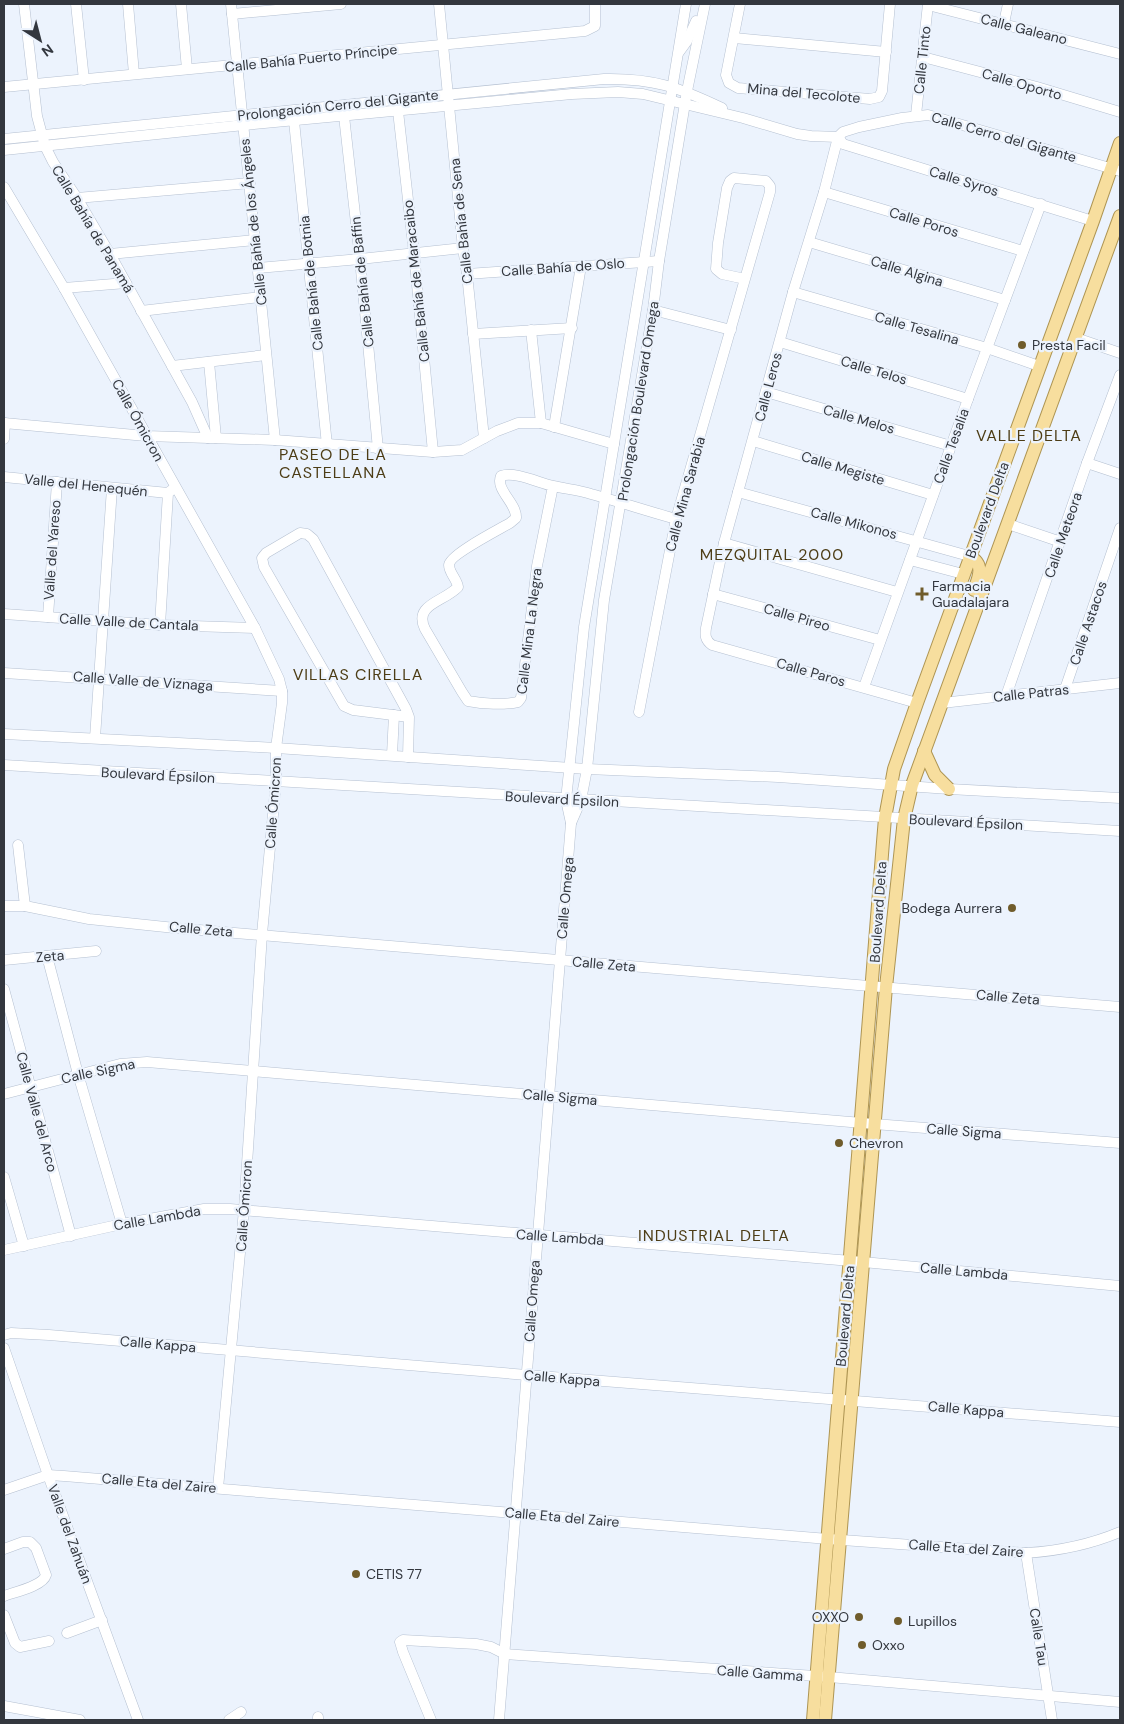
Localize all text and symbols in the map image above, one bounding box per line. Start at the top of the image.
street label: Calle Galeano [979,10,1069,48]
north arrow [15,15,65,65]
street label: Calle Tinto [909,25,935,95]
text: N [38,40,57,61]
street label: Calle Bahía Puerto Príncipe [224,40,398,76]
street label: Calle Oporto [980,64,1064,104]
street label: Mina del Tecolote [747,79,861,107]
street label: Prolongación Cerro del Gigante [237,85,439,125]
street label: Calle Cerro del Gigante [929,108,1079,166]
street label: Calle Bahía de los Ángeles [235,138,271,306]
street label: Calle Bahía de Sena [445,157,477,285]
street label: Calle Bahía de Panamá [48,162,138,296]
street label: Calle Syros [927,162,1001,200]
street label: Calle Bahía de Maracaibo [399,199,433,363]
street label: Calle Poros [887,203,961,241]
street label: Calle Bahía de Botnia [295,215,327,351]
street label: Calle Bahía de Baffin [346,216,378,348]
street label: Calle Algina [869,251,945,291]
street label: Calle Bahía de Oslo [501,254,625,280]
street label: Prolongación Boulevard Omega [613,300,663,502]
street label: Calle Tesalina [873,307,961,349]
place label: Presta Facil [1032,336,1106,354]
marker: Presta Facil [1016,339,1028,351]
street label: Calle Leros [750,350,786,424]
street label: Calle Telos [839,351,909,389]
street label: Calle Ómicron [108,376,168,464]
street label: Calle Melos [821,400,897,438]
street label: Calle Tesalia [929,406,973,486]
district label: VALLE DELTA [976,425,1082,446]
street label: Calle Mina Sarabia [661,435,709,553]
district label: PASEO DE LA CASTELLANA [279,444,387,483]
street label: Calle Megiste [799,447,887,489]
street label: Boulevard Delta [961,459,1013,561]
street label: Valle del Henequén [23,470,149,500]
street label: Calle Meteora [1040,490,1086,580]
street label: Valle del Yareso [40,499,64,601]
street label: Calle Mikonos [809,503,899,543]
district label: MEZQUITAL 2000 [700,544,844,565]
street label: Calle Mina La Negra [512,567,546,695]
place label: Farmacia Guadalajara [932,577,1009,611]
street label: Calle Astacos [1065,578,1111,668]
marker: Farmacia Guadalajara [916,588,928,600]
street label: Calle Pireo [762,599,832,635]
street label: Calle Valle de Cantala [59,609,199,635]
street label: Calle Paros [774,654,848,690]
district label: VILLAS CIRELLA [293,664,423,685]
street label: Calle Valle de Viznaga [72,667,214,695]
street label: Calle Patras [992,680,1070,706]
street label: Calle Ómicron [261,757,285,849]
street label: Boulevard Épsilon [101,763,215,787]
street label: Boulevard Épsilon [505,787,619,811]
street label: Boulevard Épsilon [909,810,1023,834]
street label: Calle Omega [552,856,578,940]
street label: Boulevard Delta [865,861,891,963]
place label: Bodega Aurrera [901,899,1002,917]
marker: Bodega Aurrera [1006,902,1018,914]
street label: Calle Zeta [168,917,234,941]
street label: Zeta [35,946,65,966]
street label: Calle Zeta [571,952,637,976]
street label: Calle Zeta [975,985,1041,1009]
street label: Calle Valle del Arco [12,1050,62,1174]
street label: Calle Sigma [59,1054,137,1088]
street label: Calle Sigma [522,1085,598,1109]
street label: Calle Sigma [926,1119,1002,1143]
place label: Chevron [849,1134,903,1152]
marker: Chevron [833,1137,845,1149]
street label: Calle Ómicron [232,1160,256,1252]
street label: Calle Lambda [112,1201,202,1235]
street label: Calle Lambda [515,1225,605,1249]
district label: INDUSTRIAL DELTA [638,1225,790,1246]
street label: Calle Lambda [919,1258,1009,1284]
street label: Calle Omega [520,1259,544,1343]
street label: Boulevard Delta [832,1265,858,1367]
street label: Calle Kappa [119,1332,197,1356]
street label: Calle Kappa [523,1366,601,1390]
street label: Calle Kappa [927,1397,1005,1421]
street label: Calle Eta del Zaire [101,1469,217,1497]
street label: Valle del Zahuán [44,1482,96,1586]
street label: Calle Eta del Zaire [504,1503,620,1531]
street label: Calle Eta del Zaire [908,1535,1024,1561]
place label: CETIS 77 [366,1565,422,1583]
marker: CETIS 77 [350,1568,362,1580]
street label: Calle Tau [1026,1607,1052,1667]
place label: OXXO [812,1608,849,1626]
marker: OXXO [853,1611,865,1623]
place label: Lupillos [908,1612,957,1630]
marker: Lupillos [892,1615,904,1627]
place label: Oxxo [872,1636,905,1654]
marker: Oxxo [856,1639,868,1651]
street label: Calle Gamma [716,1661,804,1685]

